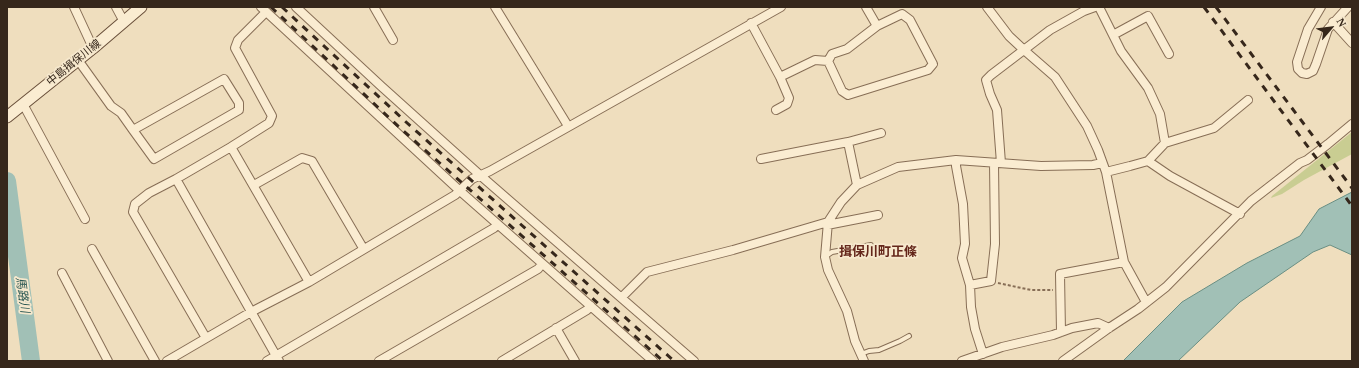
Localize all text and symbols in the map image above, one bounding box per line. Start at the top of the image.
north arrow [1311,8,1351,48]
text: N [1334,16,1349,29]
street label: 中島揖保川線 [44,37,104,89]
district label: 揖保川町正條 [839,245,917,261]
water label: 馬路川 [12,276,32,314]

